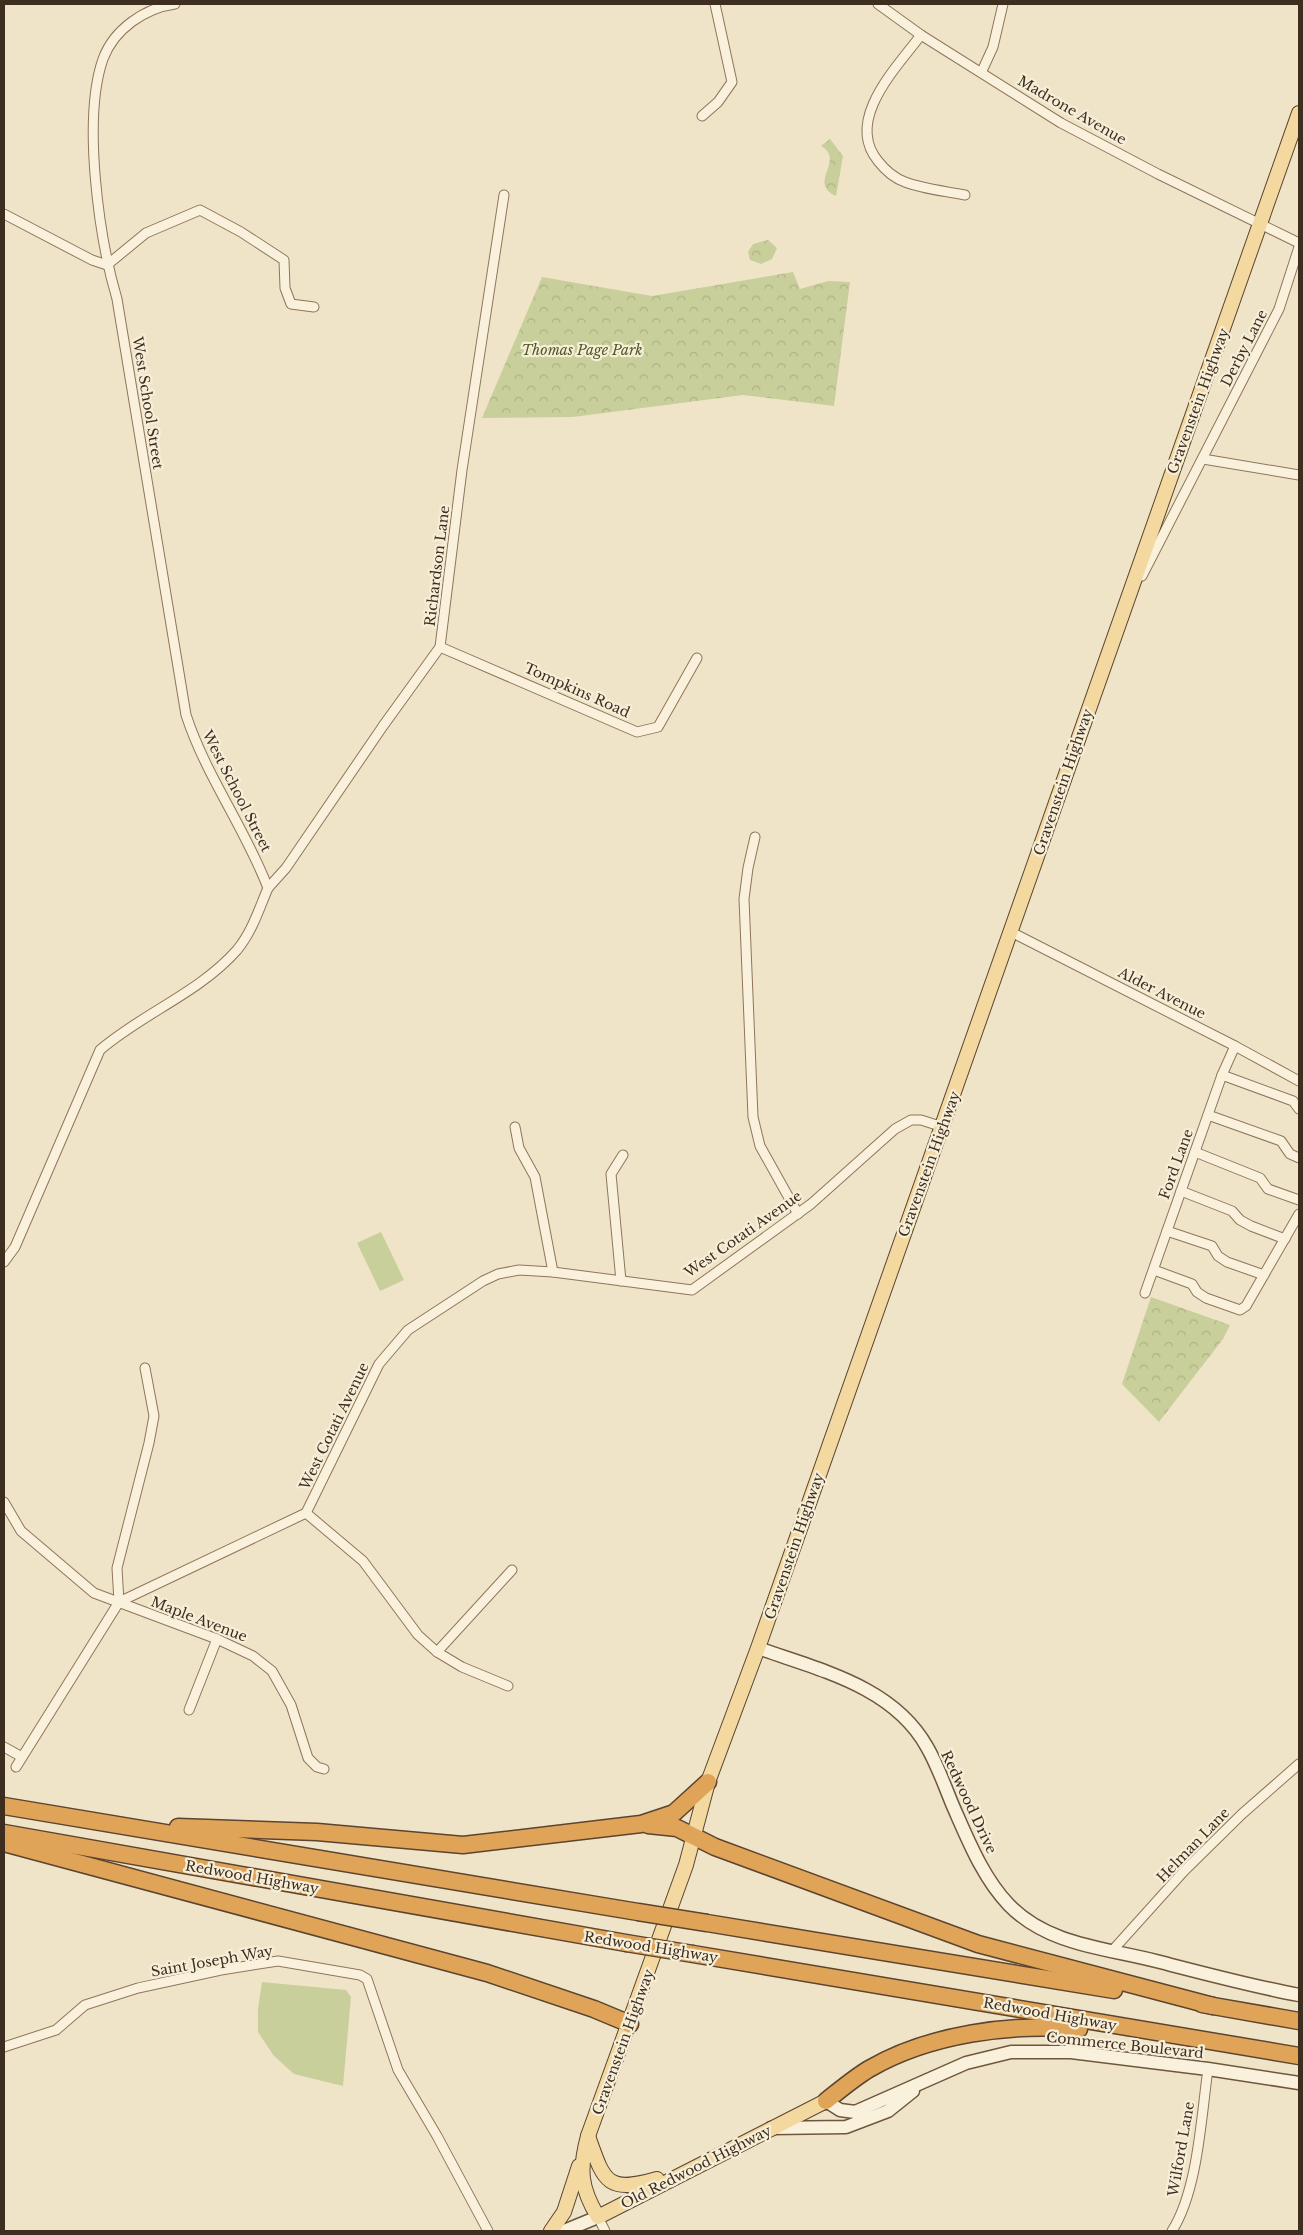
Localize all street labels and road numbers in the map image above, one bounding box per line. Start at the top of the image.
street label: Madrone Avenue [1014,72,1130,148]
street label: Derby Lane [1217,306,1271,390]
street label: Gravenstein Highway [1163,326,1233,476]
street label: West School Street [128,334,167,471]
street label: Richardson Lane [421,505,453,627]
street label: Tompkins Road [521,659,633,722]
street label: Gravenstein Highway [1029,706,1097,858]
street label: West School Street [198,726,276,856]
street label: Alder Avenue [1114,963,1209,1023]
street label: Gravenstein Highway [894,1089,964,1239]
street label: Ford Lane [1155,1126,1197,1202]
street label: West Cotati Avenue [680,1187,805,1282]
street label: West Cotati Avenue [295,1359,373,1493]
street label: Gravenstein Highway [760,1470,828,1622]
street label: Maple Avenue [148,1592,250,1646]
street label: Redwood Drive [937,1748,1001,1856]
street label: Helman Lane [1153,1804,1233,1886]
street label: Redwood Highway [184,1856,320,1898]
street label: Redwood Highway [583,1928,719,1966]
street label: Saint Joseph Way [150,1941,274,1981]
street label: Gravenstein Highway [588,1967,658,2117]
street label: Redwood Highway [982,1993,1118,2035]
street label: Commerce Boulevard [1045,2028,1205,2062]
street label: Wilford Lane [1164,2100,1198,2199]
street label: Old Redwood Highway [618,2121,774,2213]

